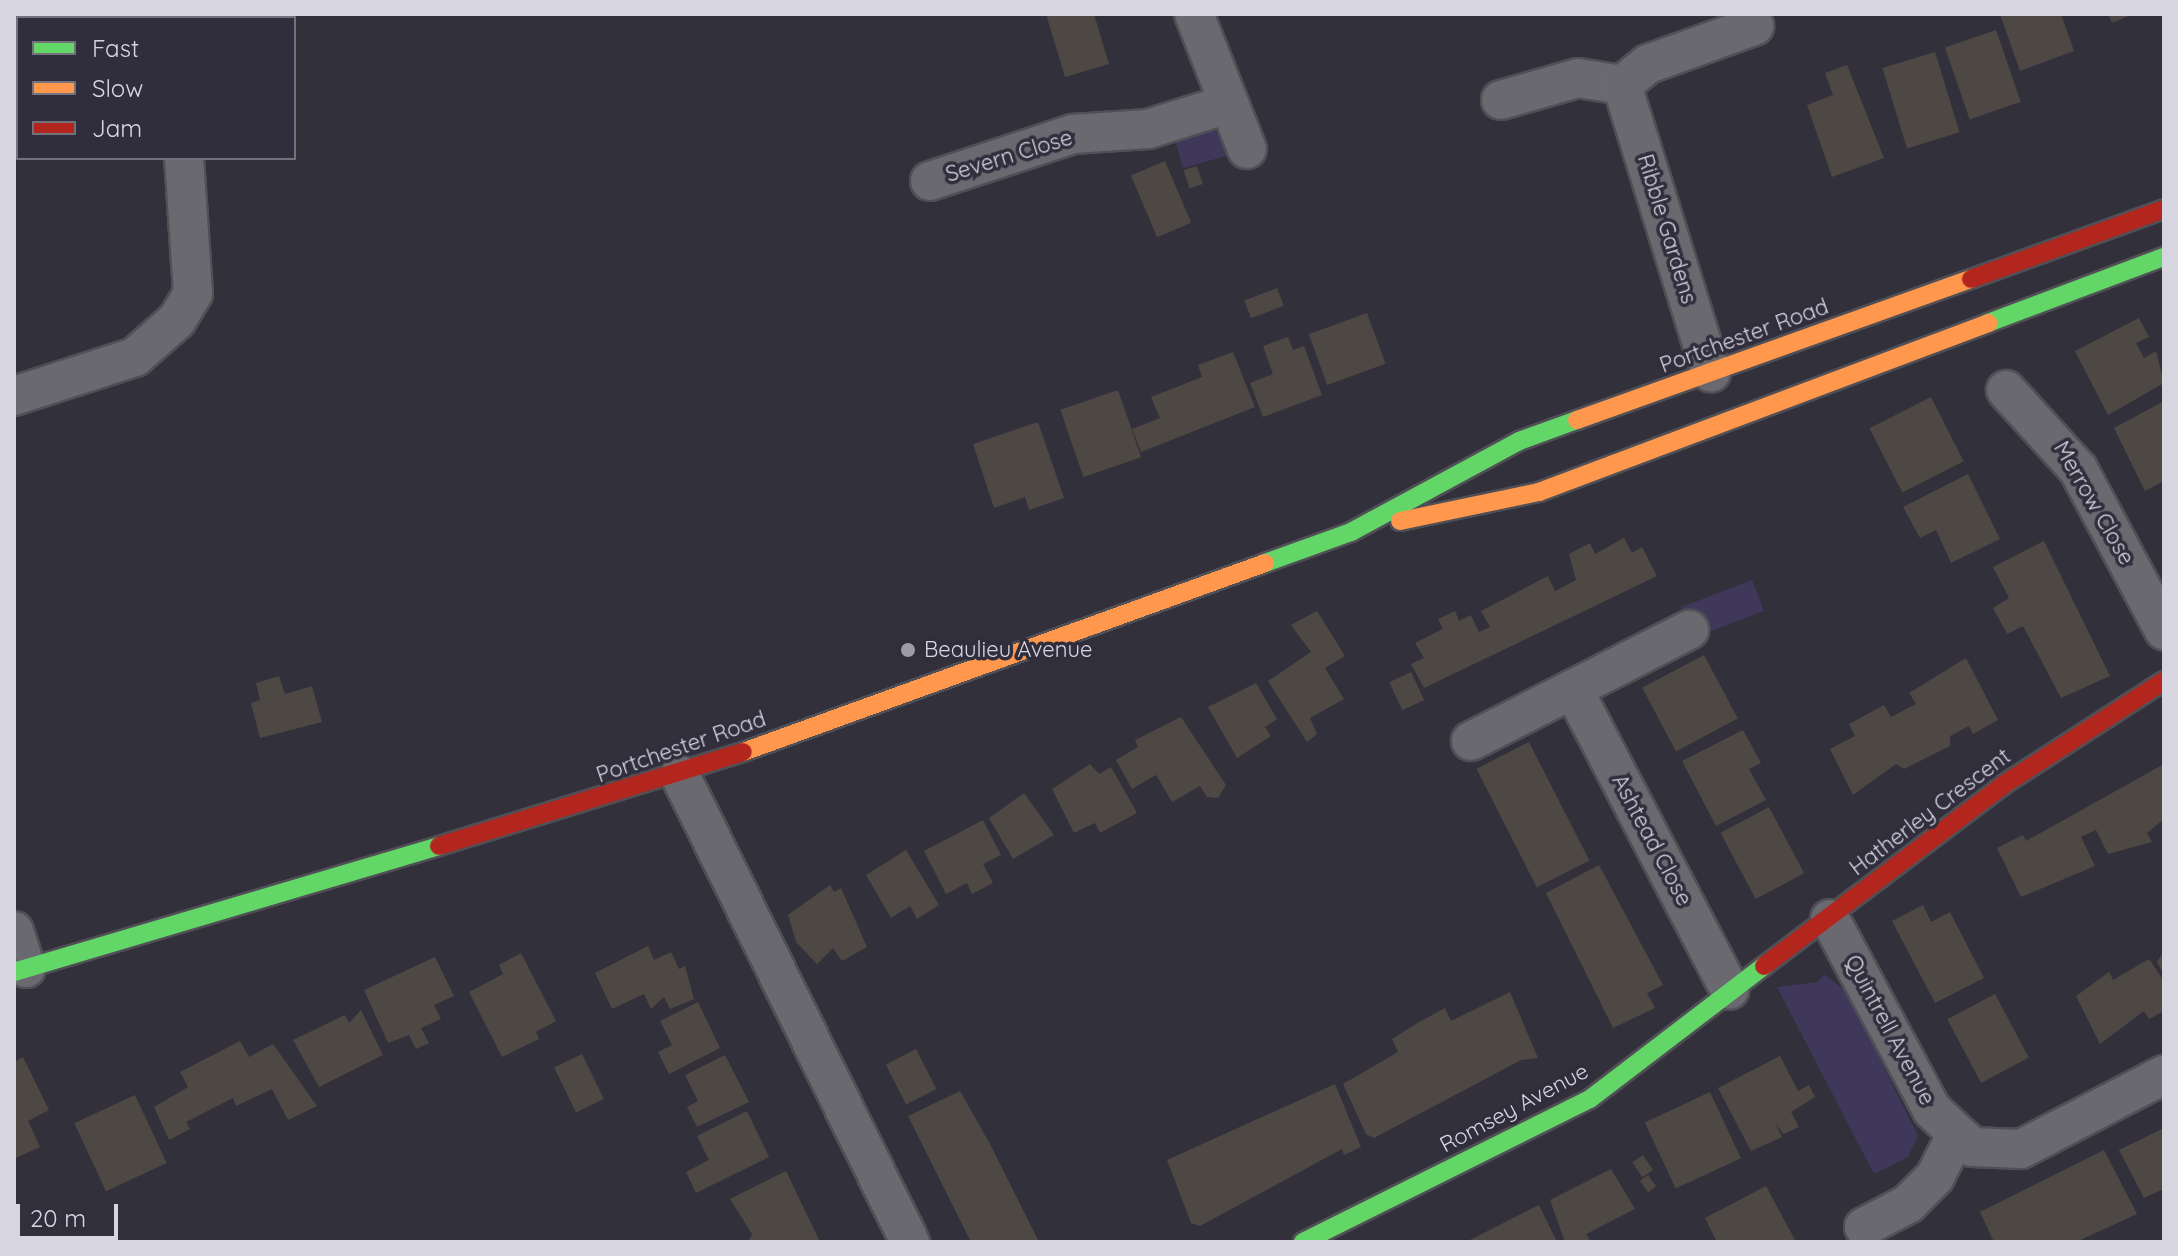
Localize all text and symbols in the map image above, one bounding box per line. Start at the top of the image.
legend [16,16,296,160]
text: Fast [92,33,139,63]
text: Slow [92,73,143,103]
text: Jam [92,113,142,143]
street label: Severn Close [942,124,1076,188]
street label: Ribble Gardens [1632,151,1702,307]
street label: Portchester Road [1656,293,1832,379]
street label: Merrow Close [2048,437,2140,569]
place label: Beaulieu Avenue [924,637,1092,663]
marker: Beaulieu Avenue [899,641,917,659]
street label: Portchester Road [593,706,769,788]
street label: Hatherley Crescent [1844,743,2016,881]
street label: Ashtead Close [1606,770,1698,910]
street label: Quintrell Avenue [1839,950,1941,1110]
street label: Romsey Avenue [1435,1058,1593,1158]
scale bar [20,1188,122,1238]
text: 20 m [30,1203,86,1233]

